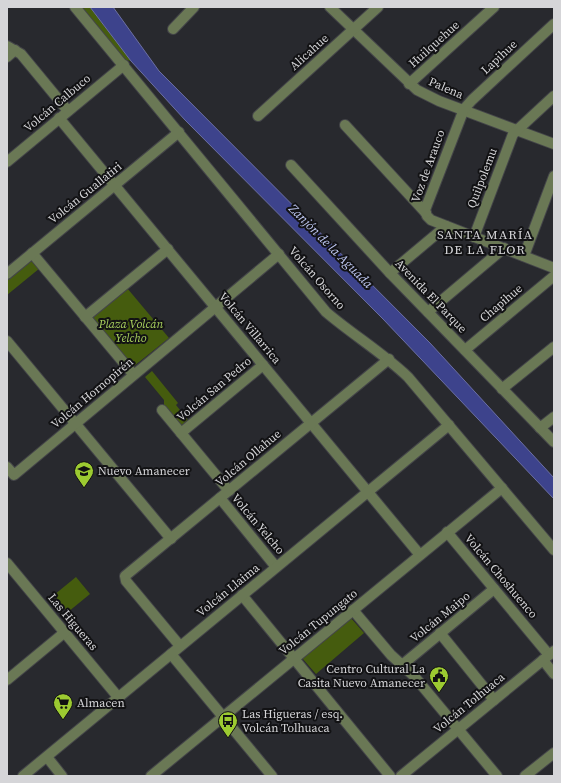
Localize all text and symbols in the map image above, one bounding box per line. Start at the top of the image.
street label: Huilquehue [405,17,463,71]
street label: Alicahue [286,30,332,74]
street label: Lapihue [478,36,520,78]
street label: Volcán Calbuco [20,70,94,136]
street label: Palena [426,74,467,103]
street label: Voz de Arauco [407,127,449,205]
street label: Quilpolemu [463,146,501,210]
street label: Volcán Guallatiri [45,158,125,227]
water label: Zanjón de la Aguada [284,199,377,292]
district label: SANTA MARÍA DE LA FLOR [437,226,533,258]
street label: Volcán Osorno [285,243,349,313]
street label: Avenida El Parque [392,256,470,336]
street label: Chapihue [476,280,526,326]
street label: Volcán Villarrica [215,289,285,368]
park label: Plaza Volcán Yelcho [98,316,164,346]
street label: Volcán San Pedro [173,353,255,425]
street label: Volcán Hornopirén [47,354,137,432]
street label: Volcán Ollahue [212,426,284,490]
school or university icon: Nuevo Amanecer [73,460,95,488]
place label: Nuevo Amanecer [98,463,190,479]
street label: Volcán Yelcho [228,490,288,558]
street label: Volcán Choshuenco [461,530,541,622]
street label: Volcán Llaima [193,559,263,620]
street label: Volcán Tupungato [275,585,361,659]
street label: Volcán Maipo [407,588,474,646]
street label: Las Higueras [44,590,102,654]
place label: Centro Cultural La Casita Nuevo Amanecer [298,661,426,691]
public building icon: Centro Cultural La Casita Nuevo Amanecer [428,665,450,693]
street label: Volcán Tolhuaca [430,669,509,737]
supermarket icon: Almacen [52,692,74,720]
place label: Almacen [77,695,125,711]
place label: Las Higueras / esq. Volcán Tolhuaca [242,706,343,736]
bus stop icon: Las Higueras / esq. Volcán Tolhuaca [217,710,239,738]

